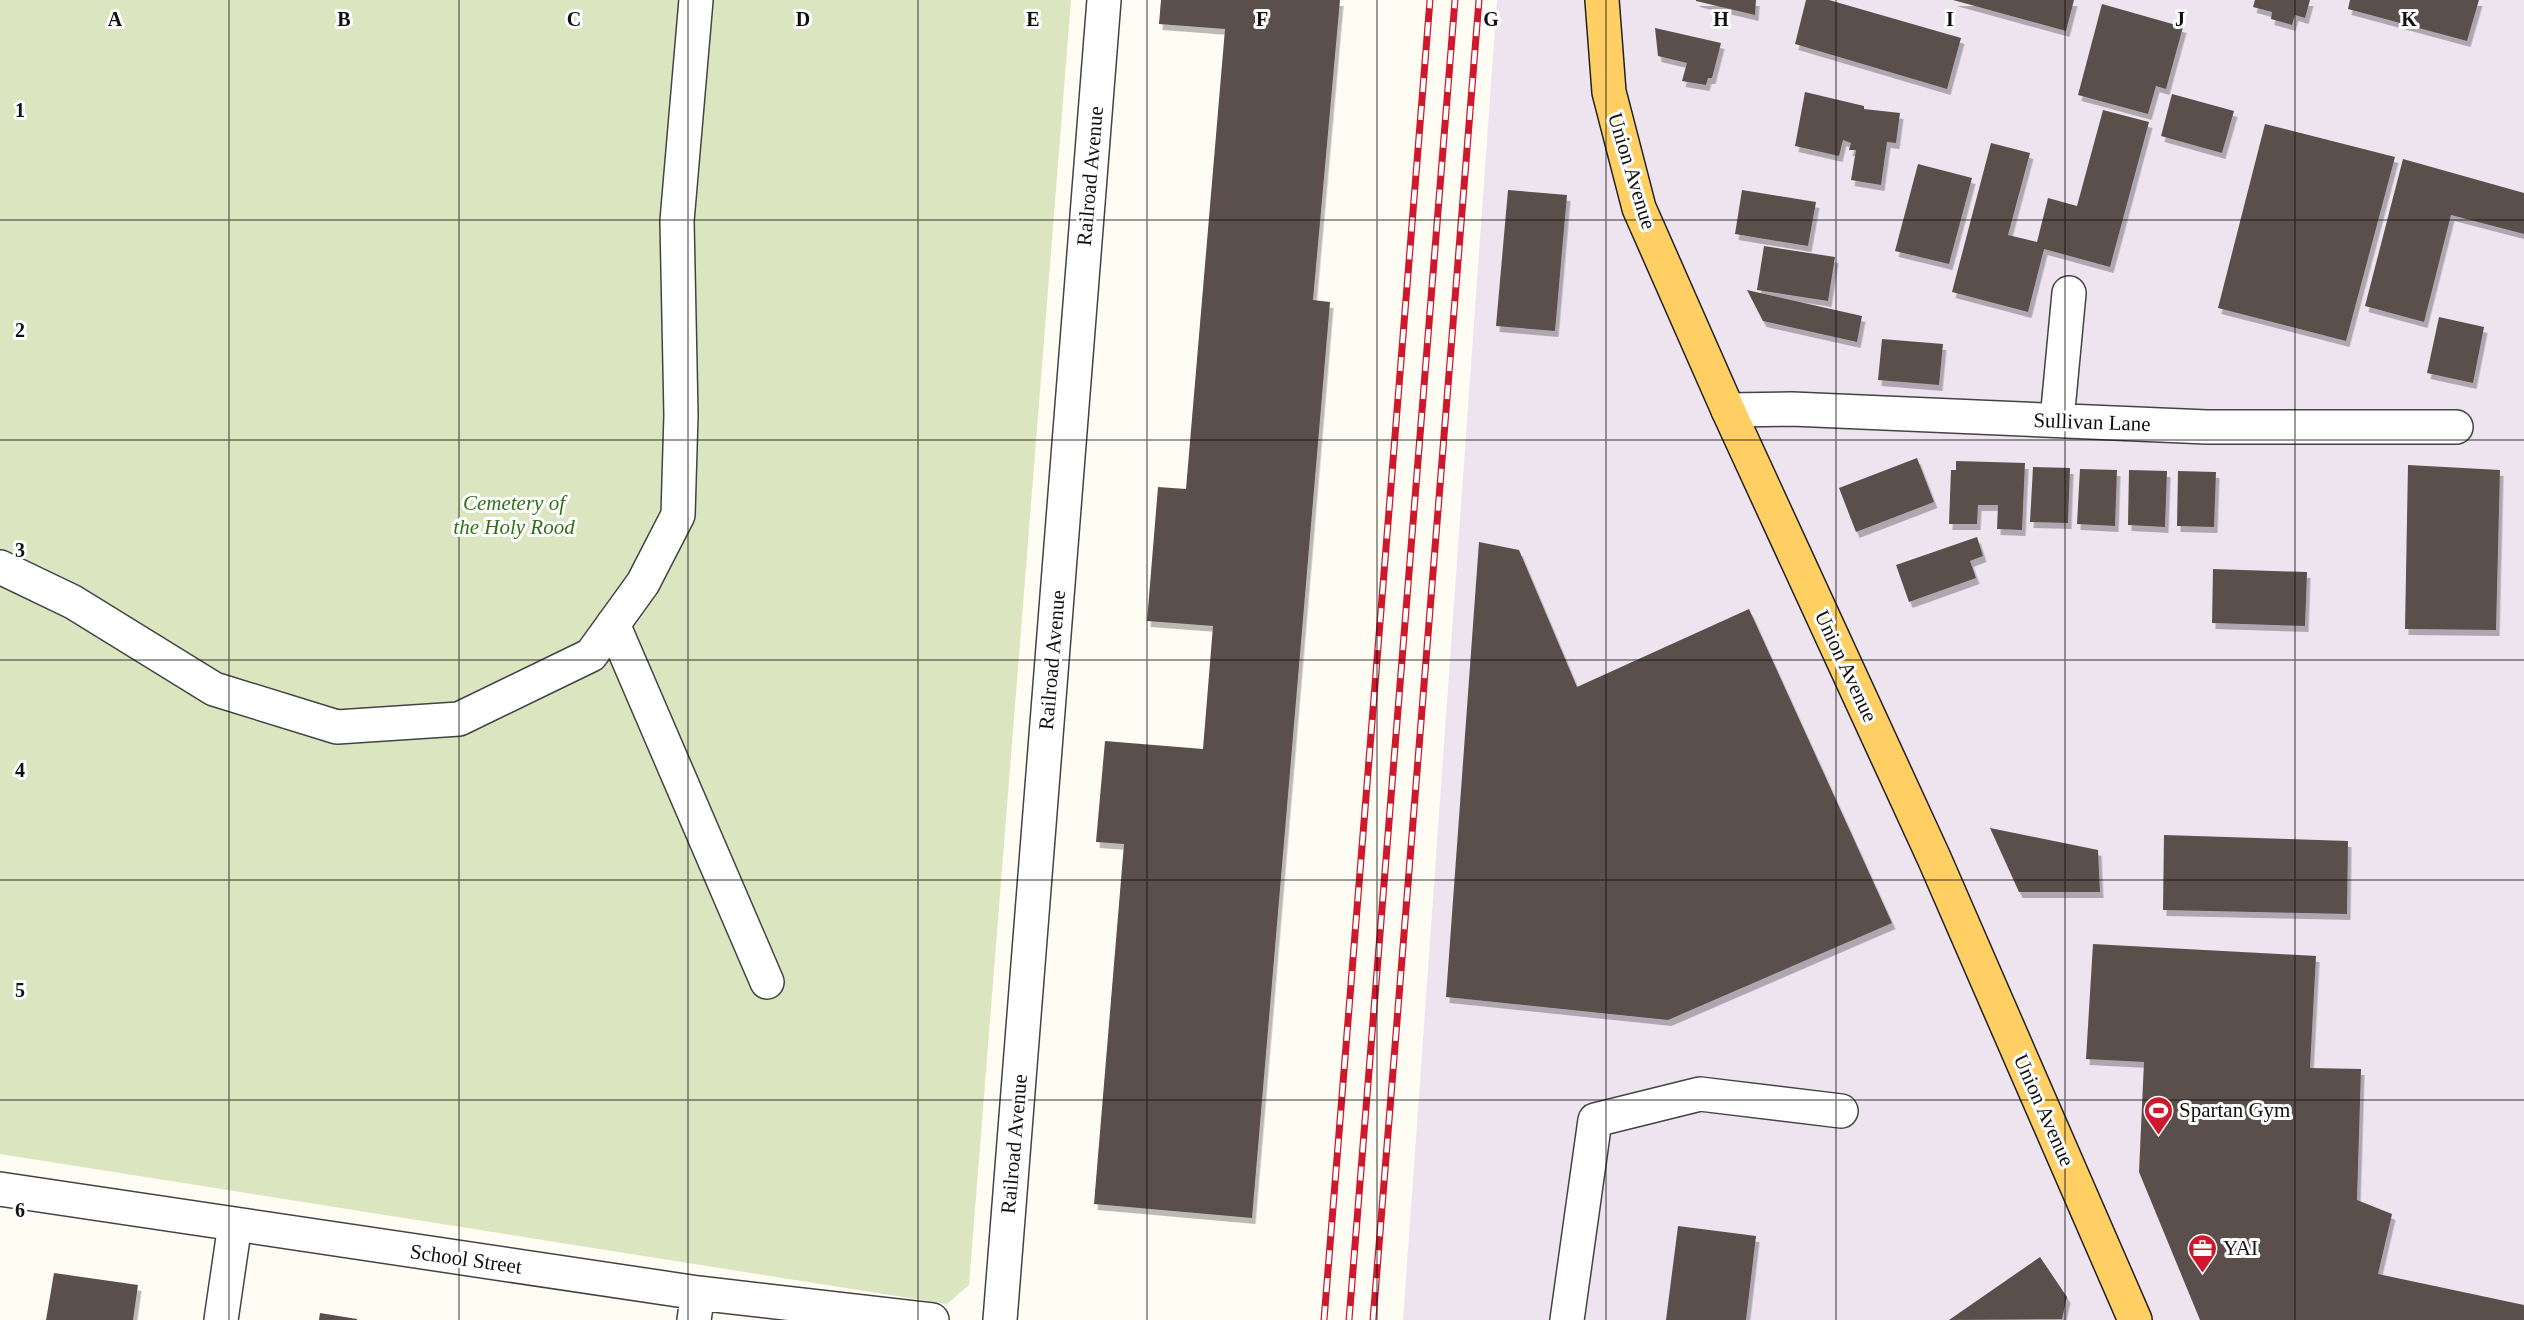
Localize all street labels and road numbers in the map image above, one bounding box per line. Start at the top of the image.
street label: Railroad Avenue [1072,105,1108,247]
street label: Union Avenue [1603,110,1661,232]
street label: Sullivan Lane [2033,408,2151,436]
street label: Railroad Avenue [1034,589,1070,731]
street label: Union Avenue [1810,606,1882,726]
street label: Union Avenue [2009,1050,2079,1170]
street label: Railroad Avenue [996,1073,1032,1215]
street label: School Street [409,1239,524,1279]

